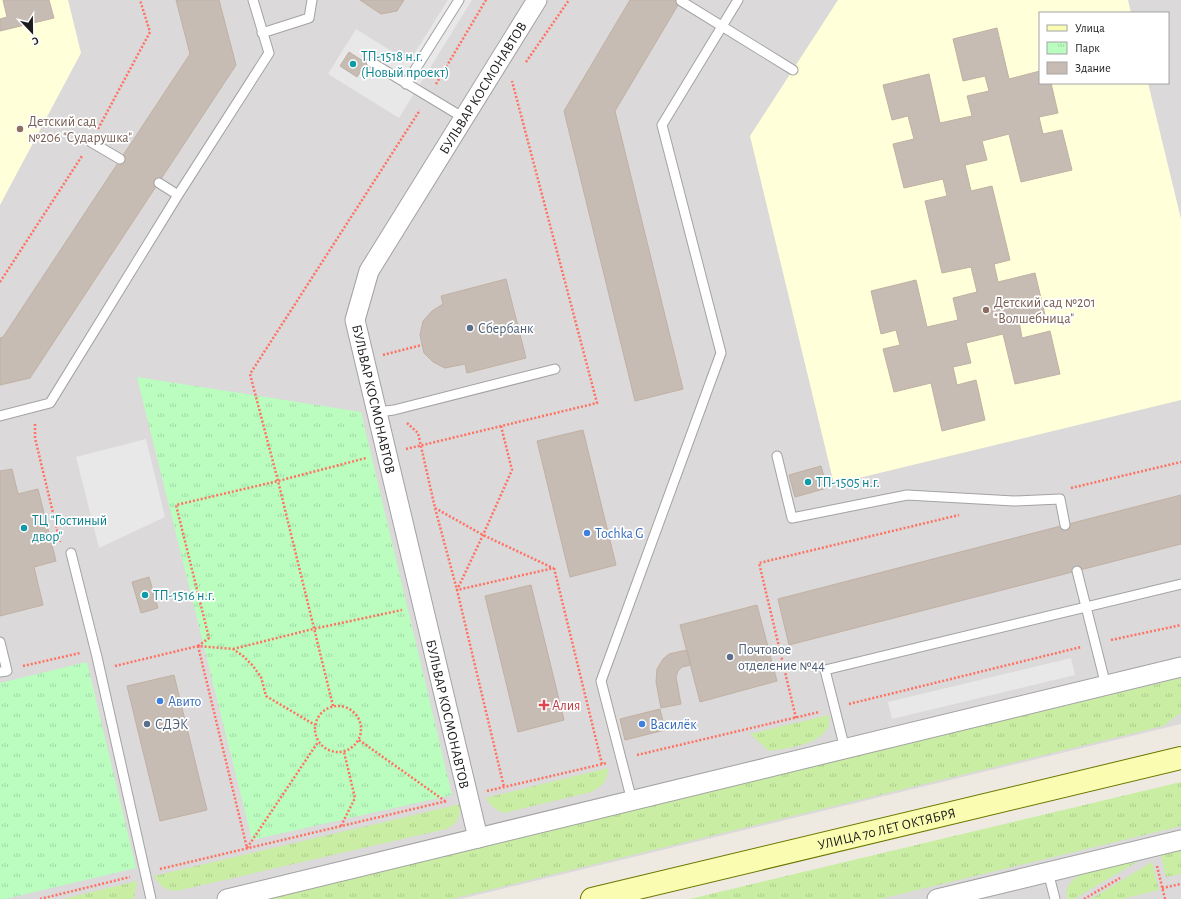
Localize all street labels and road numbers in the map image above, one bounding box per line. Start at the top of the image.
street label: БУЛЬВАР КОСМОНАВТОВ [437,20,530,157]
street label: БУЛЬВАР КОСМОНАВТОВ [349,323,397,475]
street label: БУЛЬВАР КОСМОНАВТОВ [423,638,471,790]
street label: УЛИЦА 70 ЛЕТ ОКТЯБРЯ [816,806,957,853]

